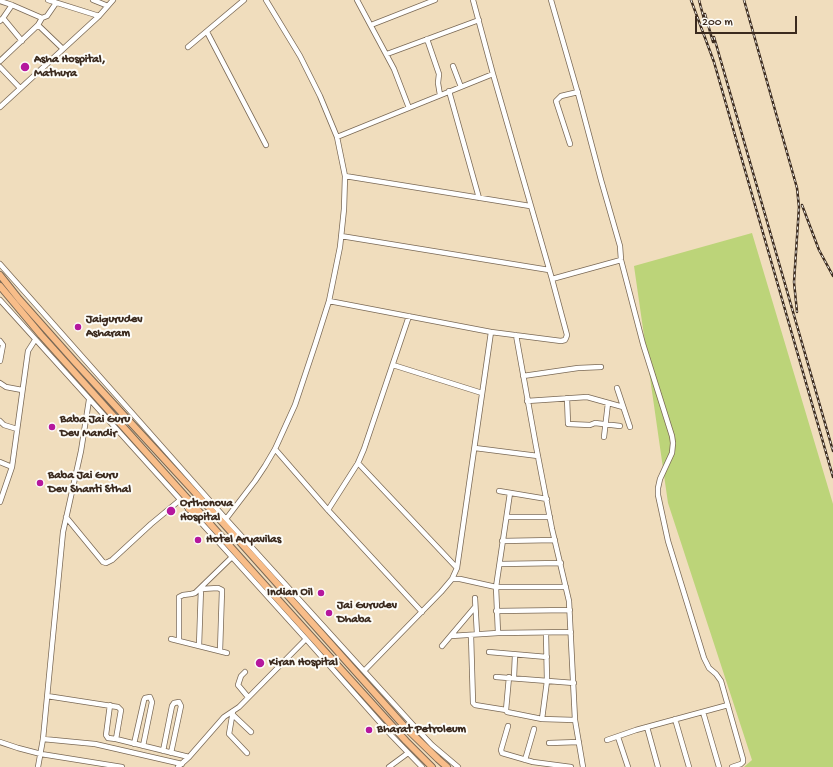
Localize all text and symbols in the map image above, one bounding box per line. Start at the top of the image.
scale bar [697,8,799,34]
text: 200 m [702,16,733,30]
place label: Asha Hospital, Mathura [34,53,105,81]
marker: Asha Hospital, Mathura [19,61,31,73]
place label: Jaigurudev Asharam [86,313,142,341]
marker: Jaigurudev Asharam [73,322,83,332]
place label: Baba Jai Guru Dev Mandir [60,413,130,441]
marker: Baba Jai Guru Dev Mandir [47,422,57,432]
place label: Baba Jai Guru Dev Shanti Sthal [48,469,131,497]
marker: Baba Jai Guru Dev Shanti Sthal [35,478,45,488]
place label: Orthonova Hospital [180,497,233,525]
marker: Orthonova Hospital [165,505,177,517]
place label: Hotel Aryavilas [206,533,281,547]
marker: Hotel Aryavilas [193,535,203,545]
place label: Indian Oil [267,586,313,600]
marker: Indian Oil [316,588,326,598]
place label: Jai Gurudev Dhaba [337,599,397,627]
marker: Jai Gurudev Dhaba [324,608,334,618]
place label: Kiran Hospital [269,656,338,670]
marker: Kiran Hospital [254,657,266,669]
place label: Bharat Petroleum [377,723,466,737]
marker: Bharat Petroleum [364,725,374,735]

